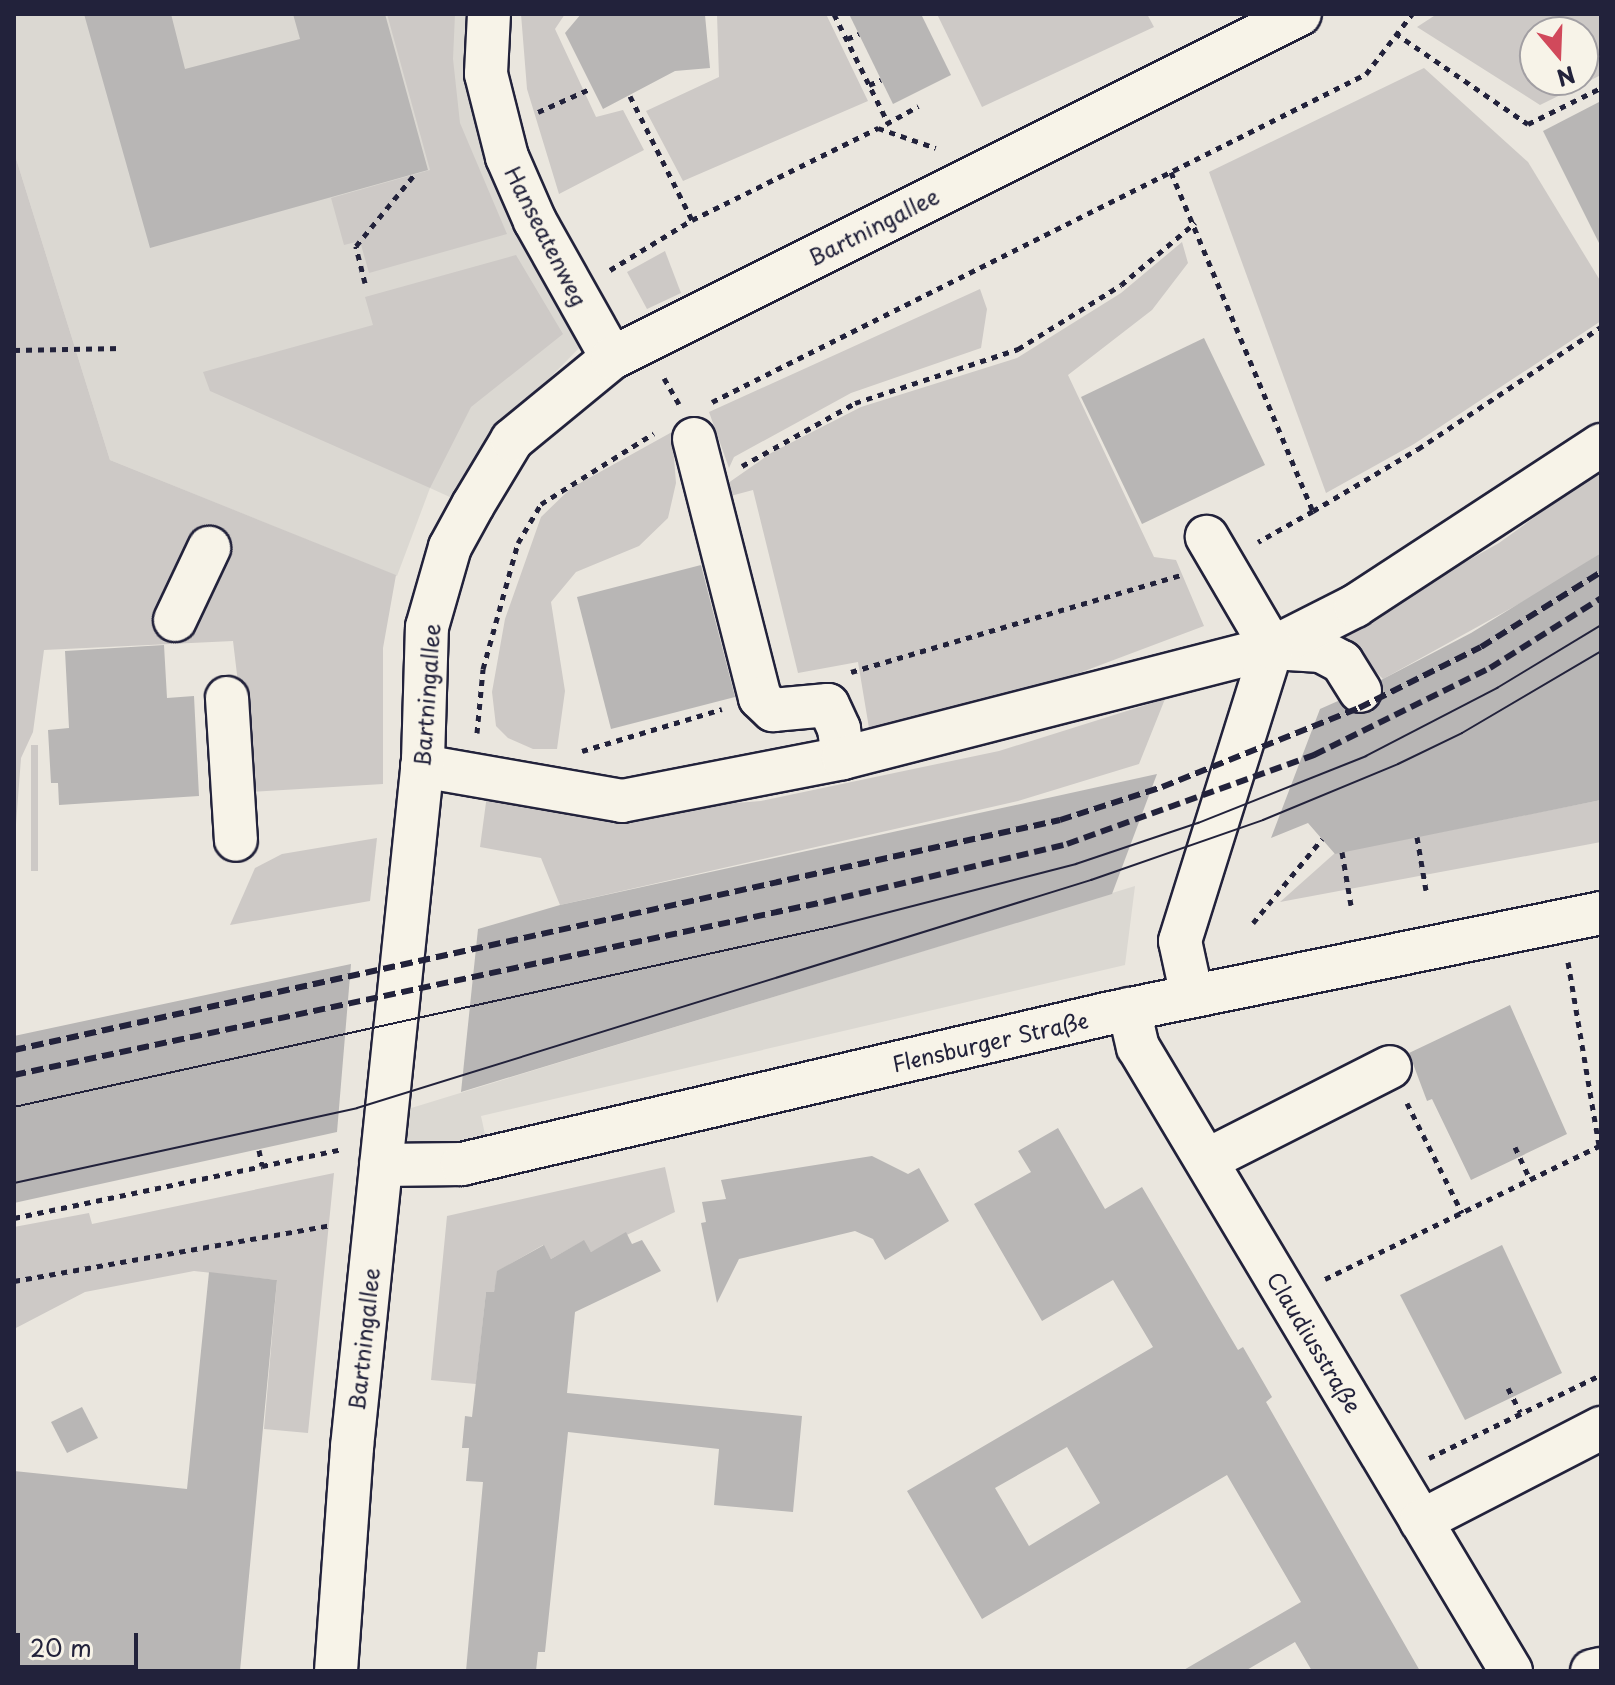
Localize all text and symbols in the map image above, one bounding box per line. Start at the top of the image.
north arrow [1519,16,1599,96]
text: N [1553,59,1580,96]
street label: Hanseatenweg [500,161,594,311]
street label: Bartningallee [803,182,943,270]
street label: Bartningallee [408,622,444,768]
street label: Flensburger Straße [889,1006,1091,1076]
street label: Bartningallee [342,1266,384,1412]
street label: Claudiusstraße [1262,1267,1368,1417]
scale bar [20,1617,142,1667]
text: 20 m [30,1629,92,1665]

